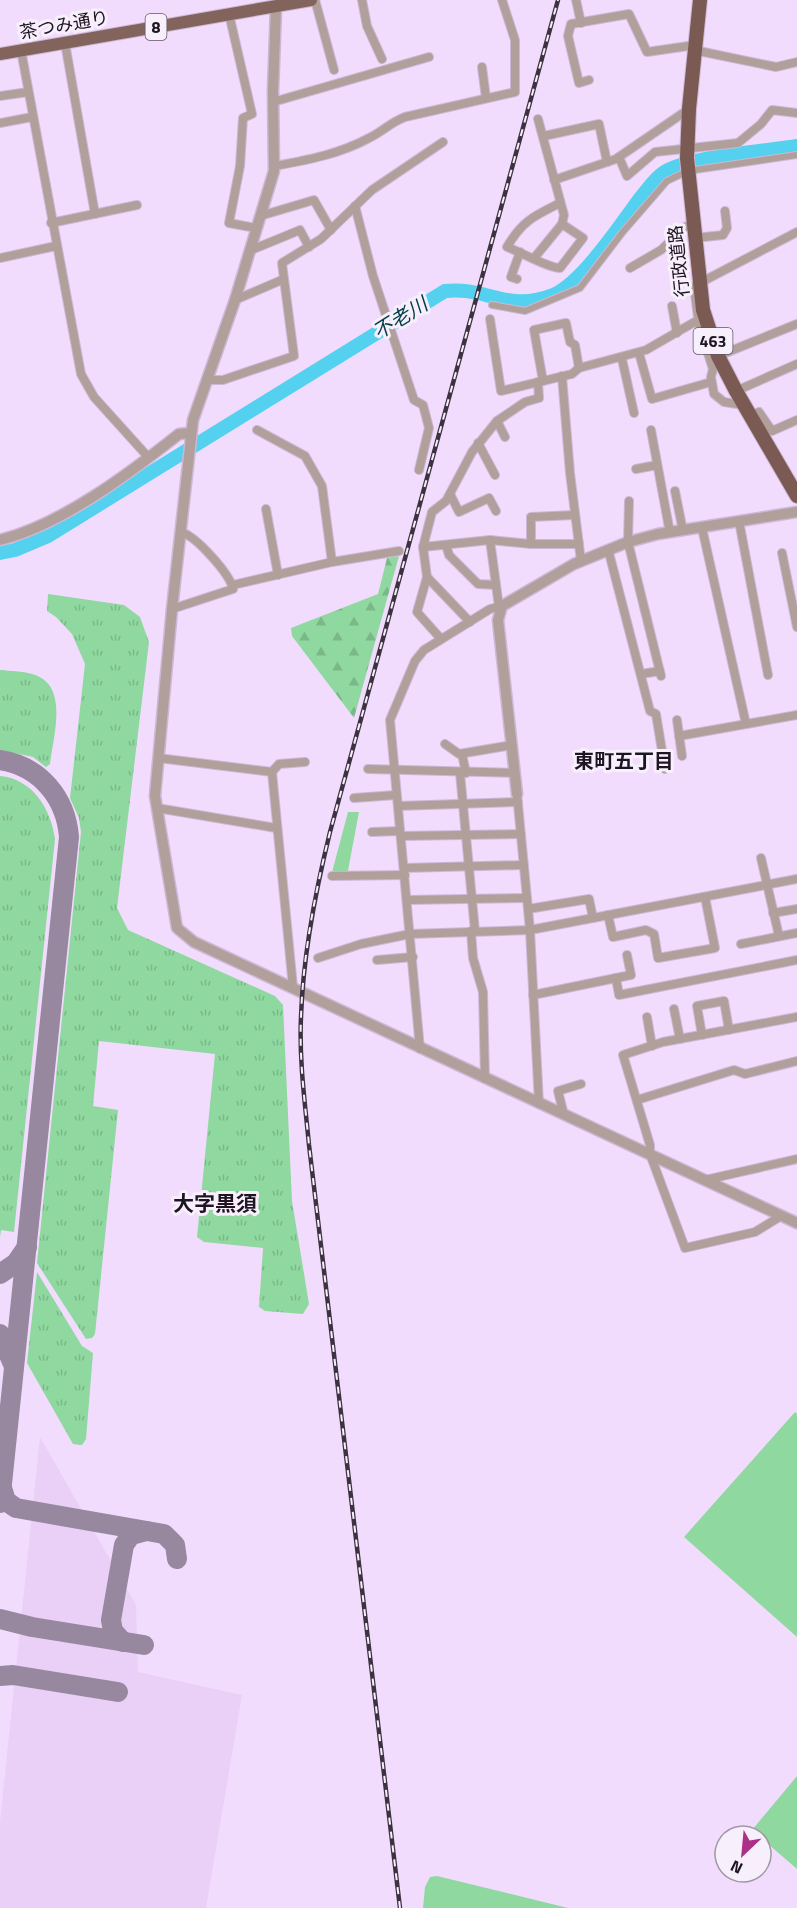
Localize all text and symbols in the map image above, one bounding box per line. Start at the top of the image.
street label: 茶つみ通り [17,3,111,46]
road number: 8 [146,14,166,40]
street label: 行政道路 [661,224,696,298]
water label: 不老川 [366,287,435,347]
road number: 463 [694,328,732,354]
district label: 東町五丁目 [574,745,674,776]
district label: 大字黒須 [173,1187,257,1219]
north arrow [713,1824,773,1884]
text: N [726,1854,747,1881]

